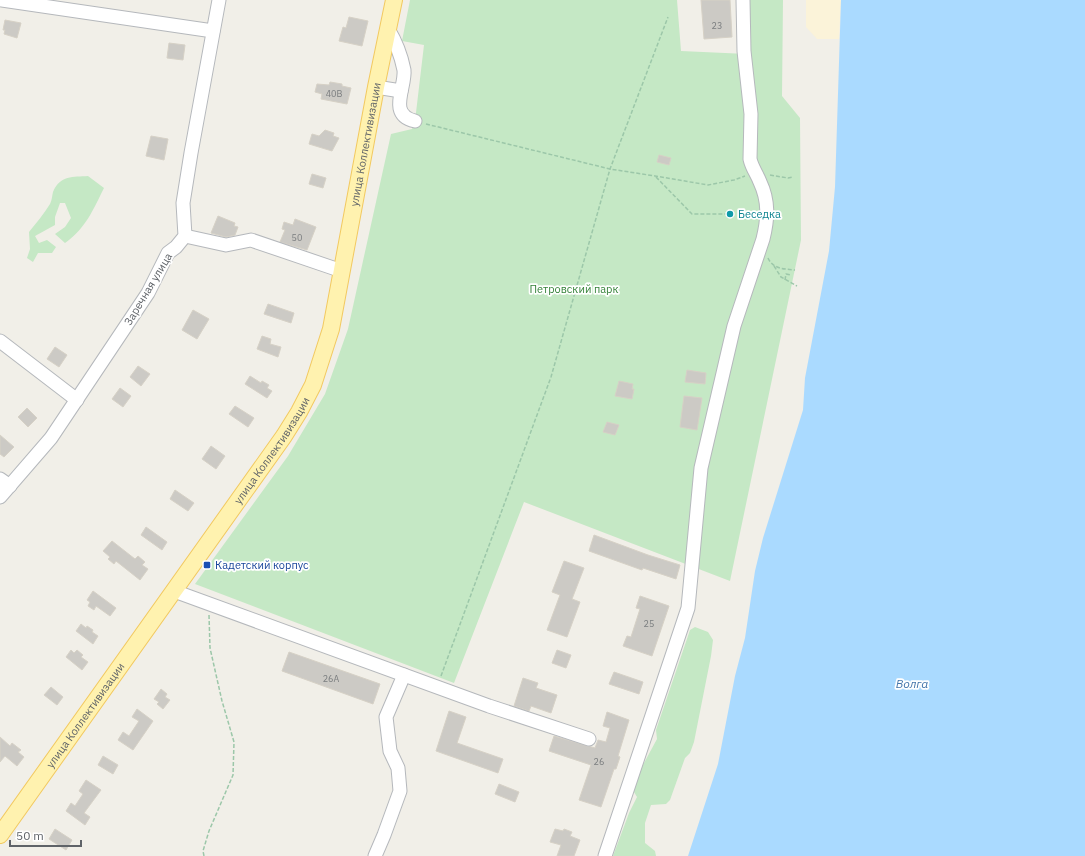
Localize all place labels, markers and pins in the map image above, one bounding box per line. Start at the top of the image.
place label: Беседка [738,207,781,221]
marker: Беседка [725,209,735,219]
place label: Кадетский корпус [215,558,309,572]
marker: Кадетский корпус [202,560,212,570]

